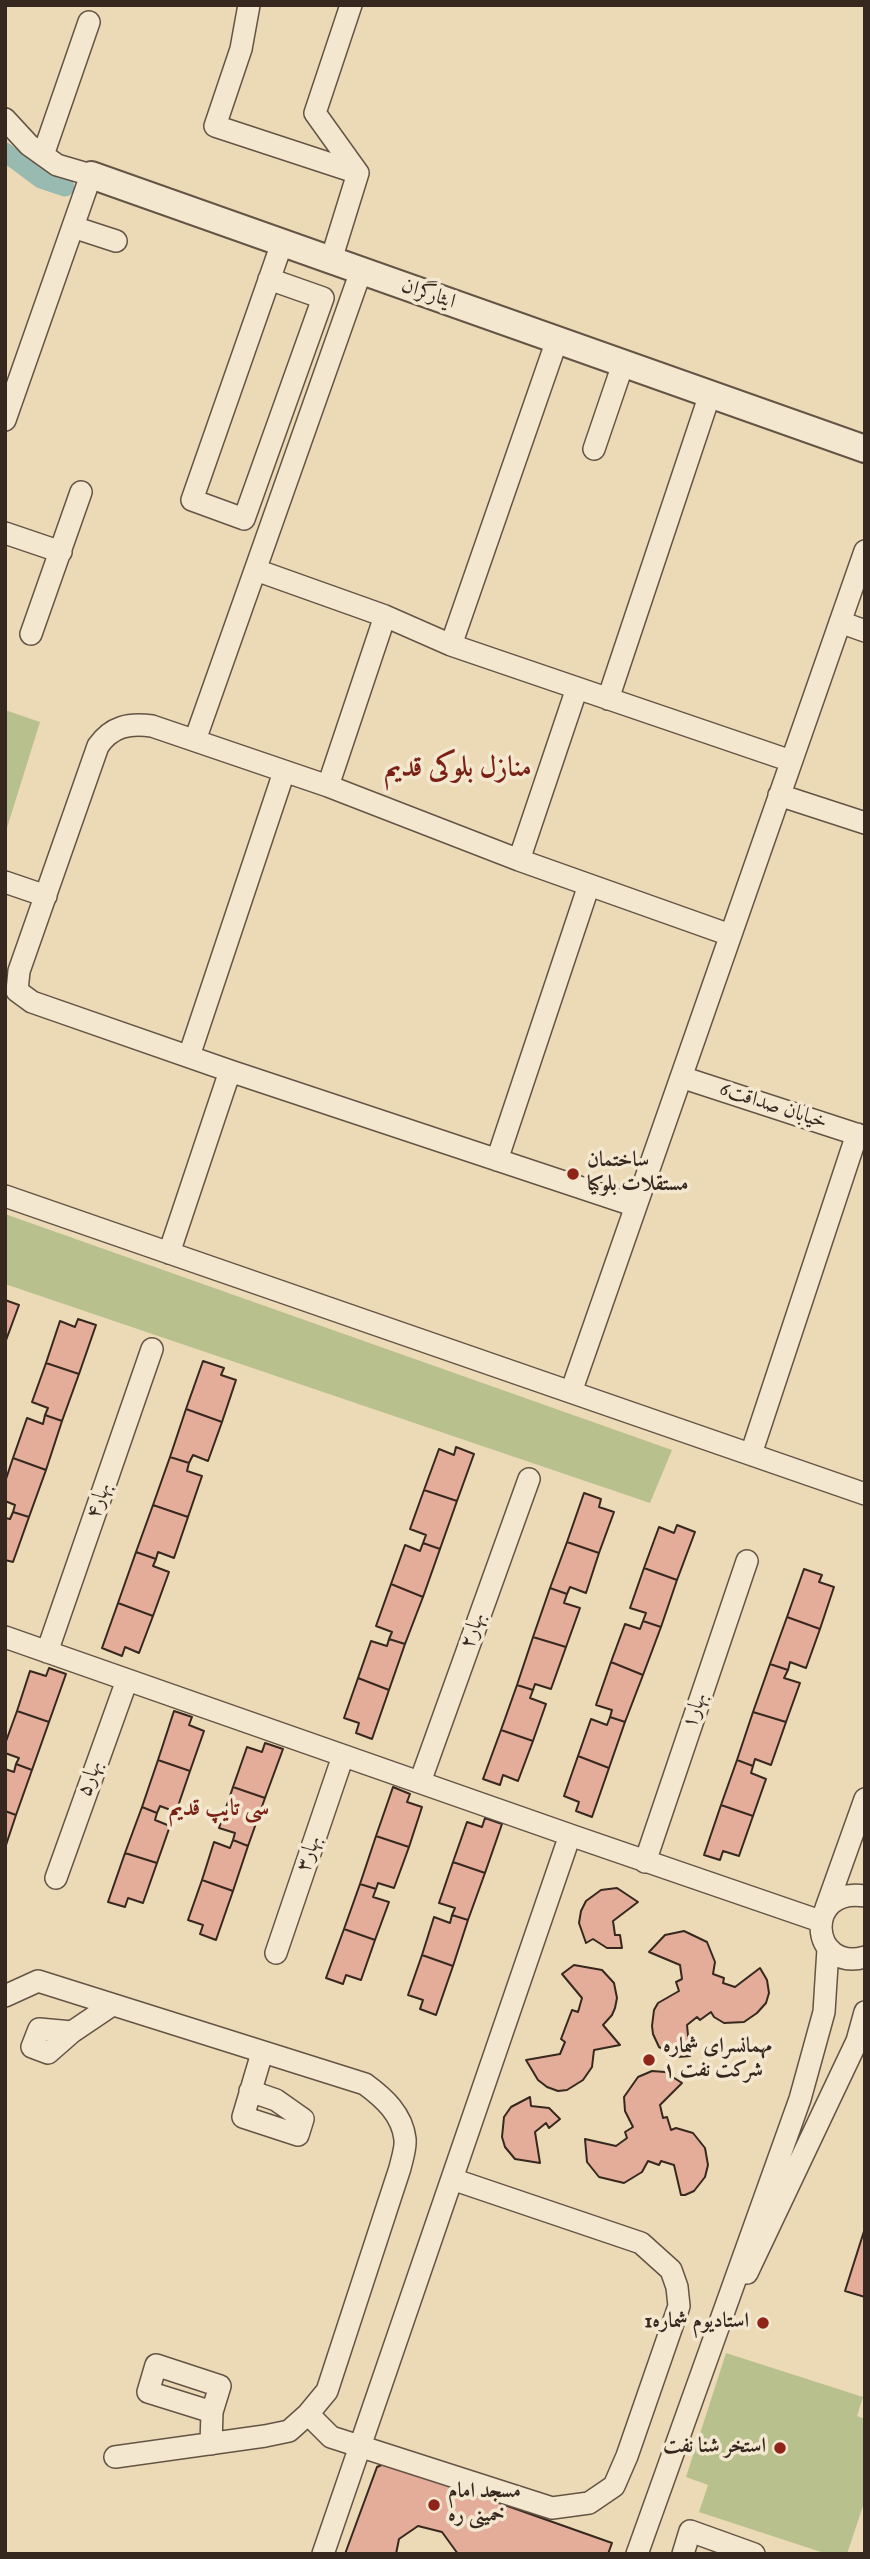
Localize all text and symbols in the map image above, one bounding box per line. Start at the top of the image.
street label: ایثارگران [398,274,458,316]
district label: منازل بلوکی قدیم [384,753,532,787]
street label: خیابان صداقت6 [716,1078,830,1136]
place label: ساختمان مستقلات بلوکیا [587,1149,688,1199]
marker: ساختمان مستقلات بلوکیا [565,1166,581,1182]
street label: بهار۴ [82,1480,118,1522]
street label: بهار۲ [456,1609,492,1653]
street label: بهار۱ [678,1690,714,1732]
street label: بهار۵ [73,1757,109,1801]
district label: سی تایپ قدیم [169,1796,269,1824]
street label: بهار۳ [292,1833,328,1875]
place label: مهمانسرای شماره ۱ شرکت نفت [663,2035,772,2085]
marker: مهمانسرای شماره ۱ شرکت نفت [641,2052,657,2068]
place label: استادیوم شماره1 [644,2310,749,2336]
marker: استادیوم شماره1 [755,2315,771,2331]
place label: استخر شنا نفت [663,2435,766,2461]
marker: استخر شنا نفت [772,2440,788,2456]
place label: مسجد امام خمینی ره [448,2480,521,2530]
marker: مسجد امام خمینی ره [426,2497,442,2513]

